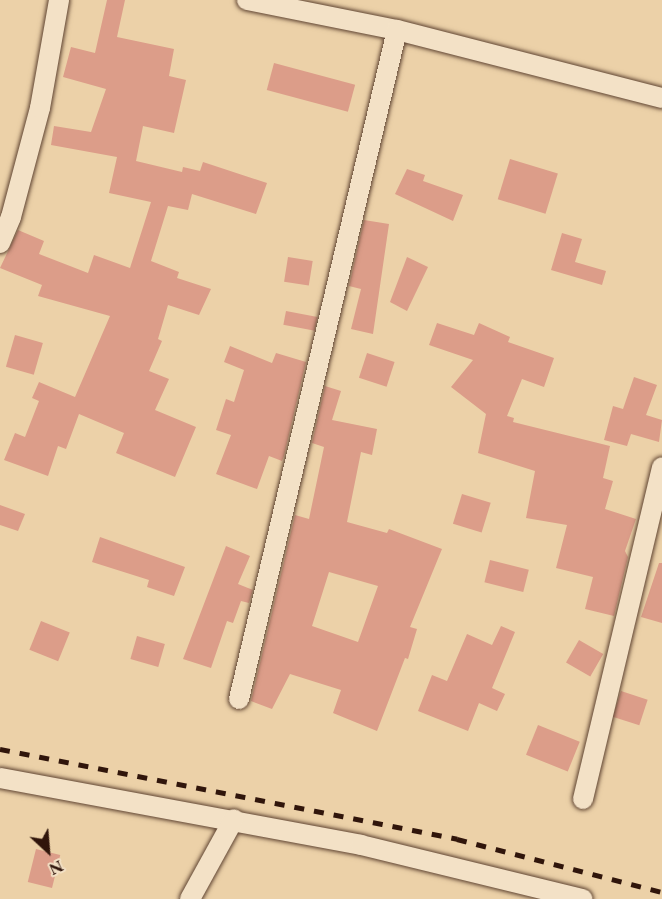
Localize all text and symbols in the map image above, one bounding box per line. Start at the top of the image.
north arrow [18,821,78,881]
text: N [46,855,67,880]

